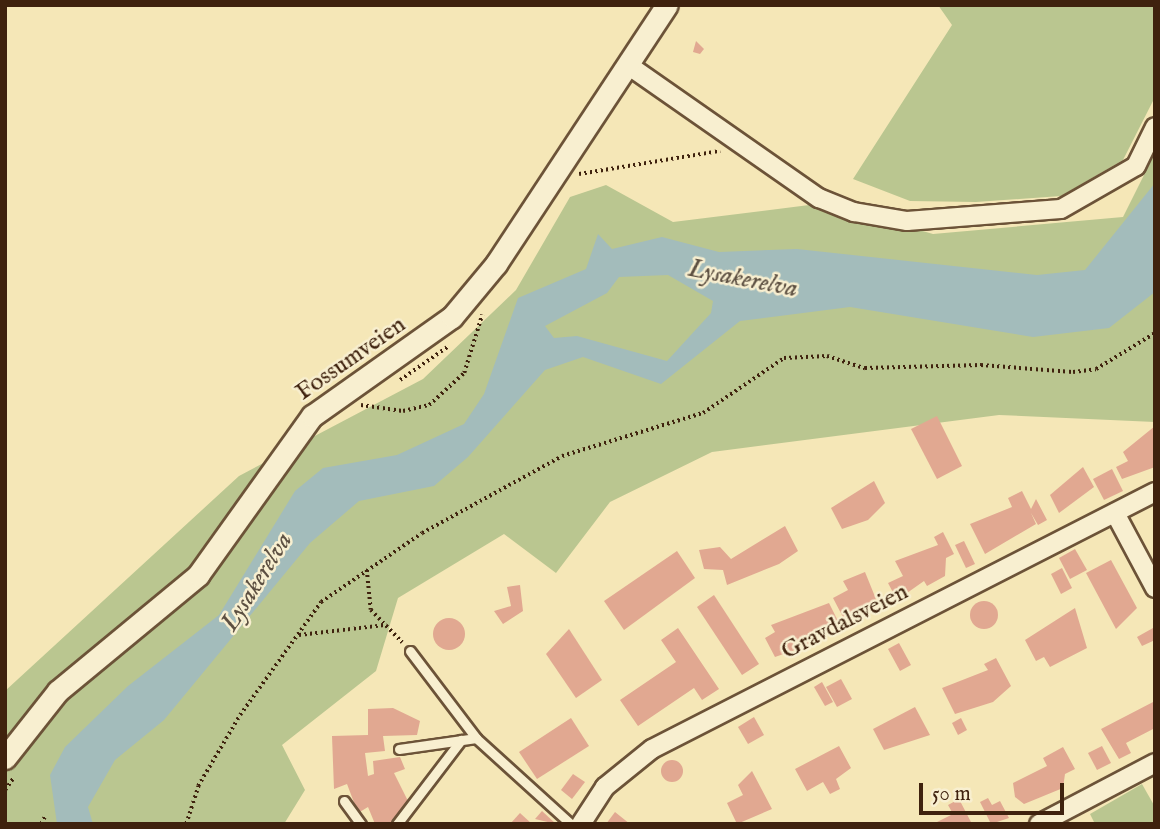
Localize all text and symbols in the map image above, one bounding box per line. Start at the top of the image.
water label: Lysakerelva [686,253,800,305]
street label: Fossumveien [291,311,411,407]
water label: Lysakerelva [214,527,300,637]
street label: Gravdalsveien [777,578,913,666]
scale bar [922,770,1067,814]
text: 50 m [932,781,971,808]

